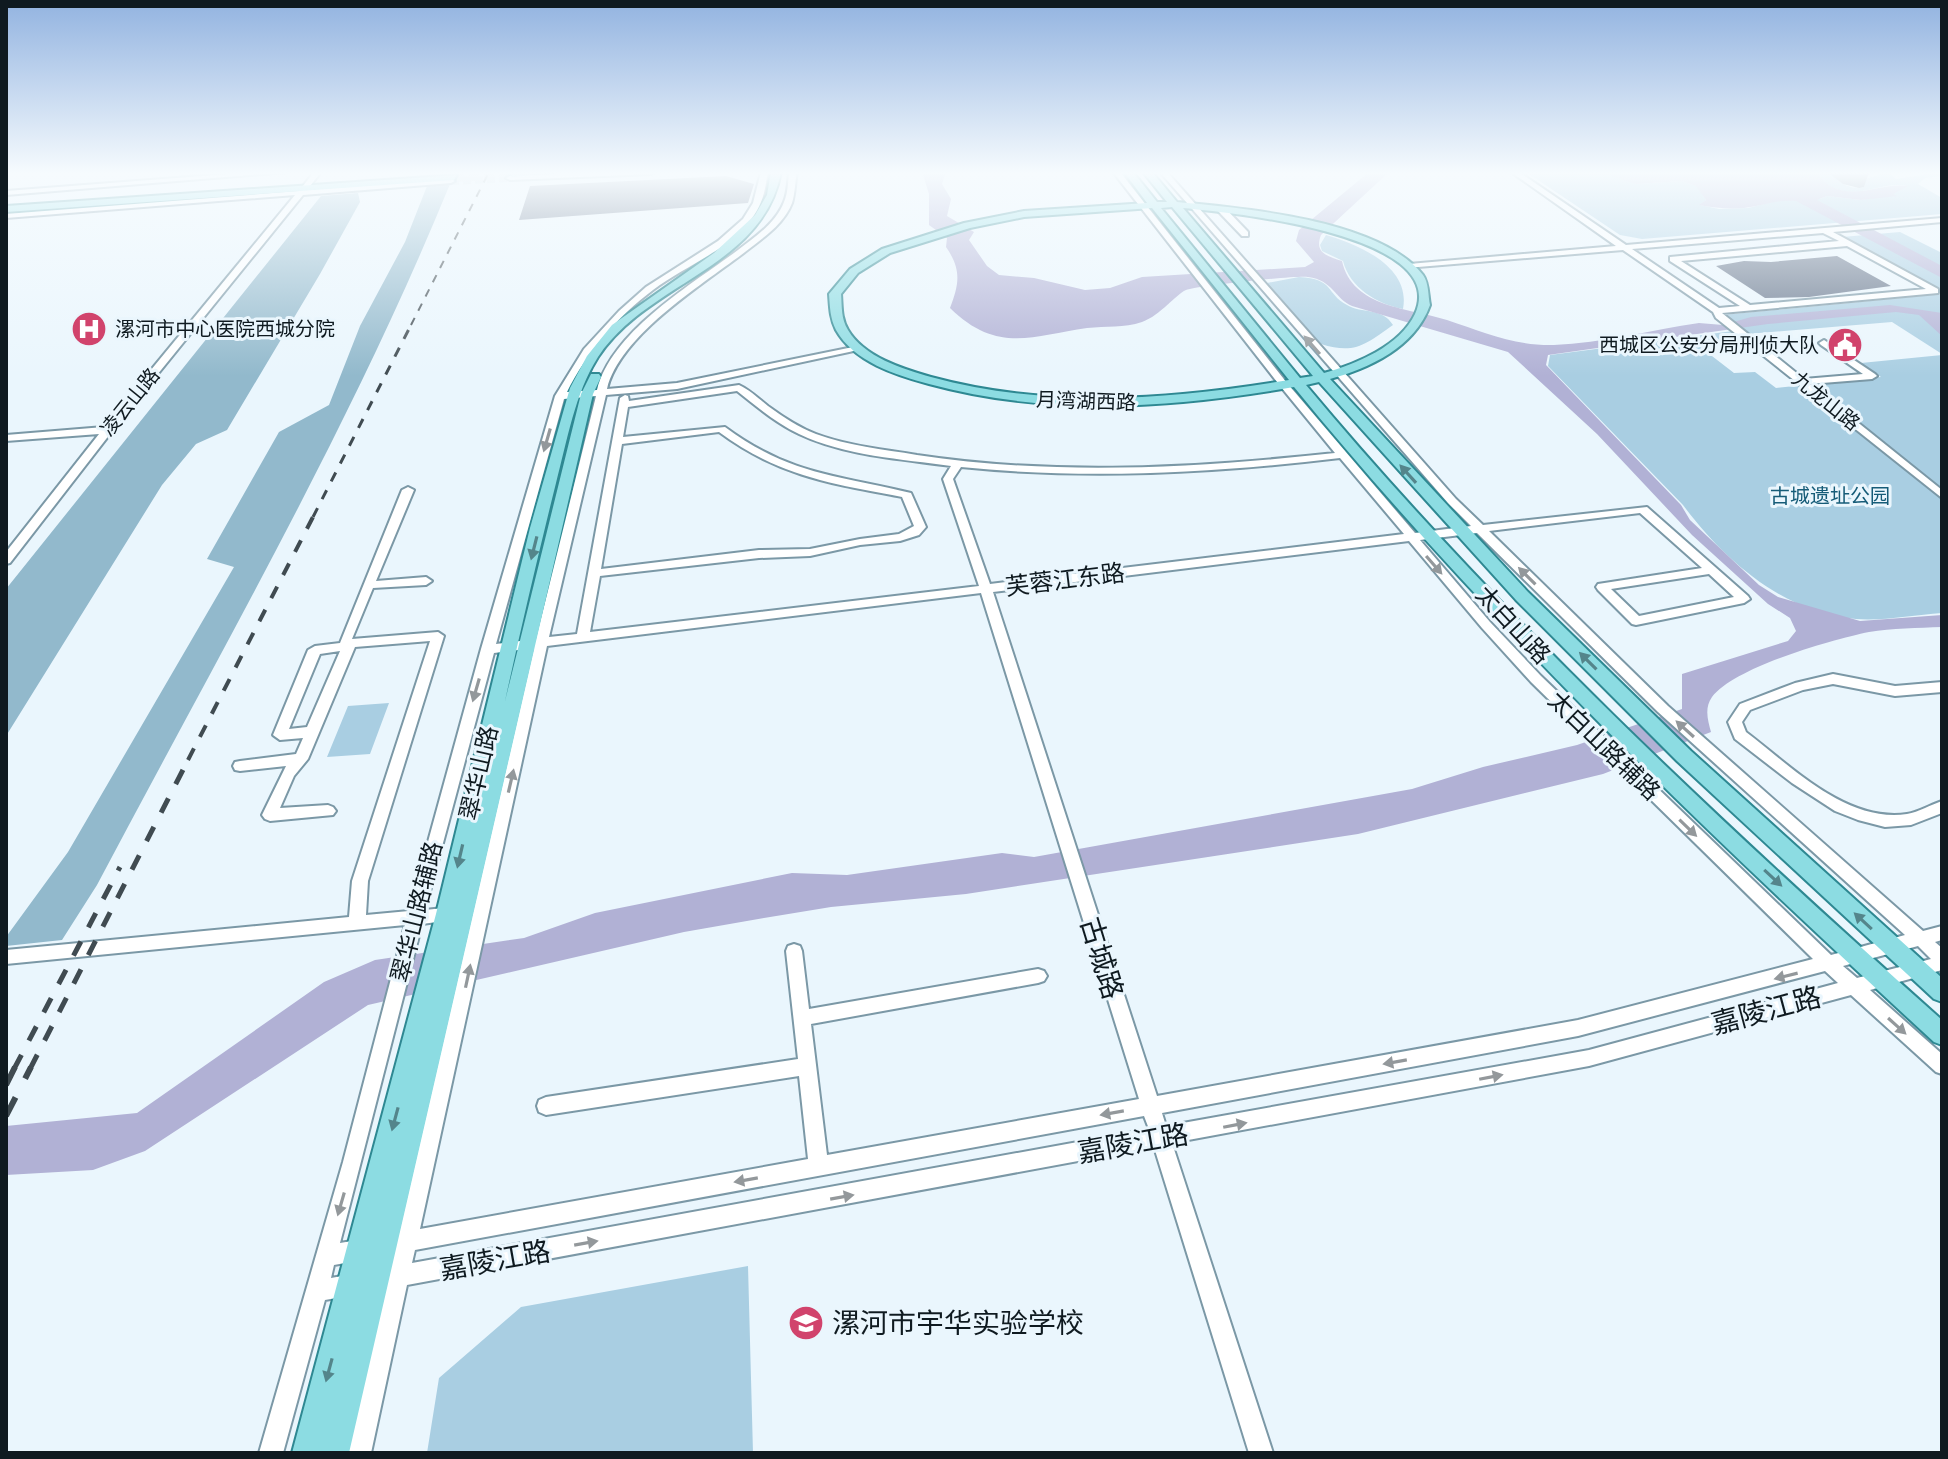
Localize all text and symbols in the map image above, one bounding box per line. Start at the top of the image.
hospital icon: 漯河市中心医院西城分院 [70,310,108,348]
place label: 漯河市中心医院西城分院 [115,316,335,342]
public building icon: 西城区公安分局刑侦大队 [1826,326,1864,364]
place label: 西城区公安分局刑侦大队 [1599,332,1819,358]
one-way arrow [1304,335,1322,354]
street label: 凌云山路 [95,363,165,441]
street label: 九龙山路 [1787,366,1865,436]
street label: 月湾湖西路 [1036,386,1136,416]
one-way arrow [540,428,553,452]
one-way arrow [1400,464,1418,483]
park label: 古城遗址公园 [1770,483,1890,509]
one-way arrow [527,536,539,561]
one-way arrow [1425,554,1442,574]
street label: 芙蓉江东路 [1003,557,1126,602]
one-way arrow [1519,567,1537,586]
street label: 太白山路 [1469,579,1557,670]
one-way arrow [1579,653,1598,671]
one-way arrow [469,678,482,702]
street label: 太白山路辅路 [1542,684,1667,807]
one-way arrow [1676,721,1695,739]
street label: 翠华山路 [453,723,504,823]
one-way arrow [505,768,518,793]
one-way arrow [1678,818,1697,836]
street label: 翠华山路辅路 [384,838,449,985]
one-way arrow [453,843,466,868]
one-way arrow [1763,868,1782,886]
street label: 古城路 [1073,912,1132,1003]
one-way arrow [1854,912,1873,930]
one-way arrow [462,963,475,988]
one-way arrow [1773,970,1798,982]
street label: 嘉陵江路 [1707,977,1825,1042]
one-way arrow [1886,1017,1906,1034]
one-way arrow [1383,1056,1408,1068]
one-way arrow [1478,1070,1503,1082]
one-way arrow [388,1106,400,1131]
one-way arrow [1099,1108,1124,1120]
street label: 嘉陵江路 [1075,1115,1191,1170]
one-way arrow [1223,1118,1248,1130]
one-way arrow [733,1174,758,1186]
one-way arrow [829,1190,854,1202]
one-way arrow [334,1192,347,1216]
street label: 嘉陵江路 [437,1232,553,1287]
one-way arrow [574,1237,599,1249]
school or university icon: 漯河市宇华实验学校 [787,1304,825,1342]
place label: 漯河市宇华实验学校 [832,1304,1084,1341]
one-way arrow [322,1358,334,1383]

